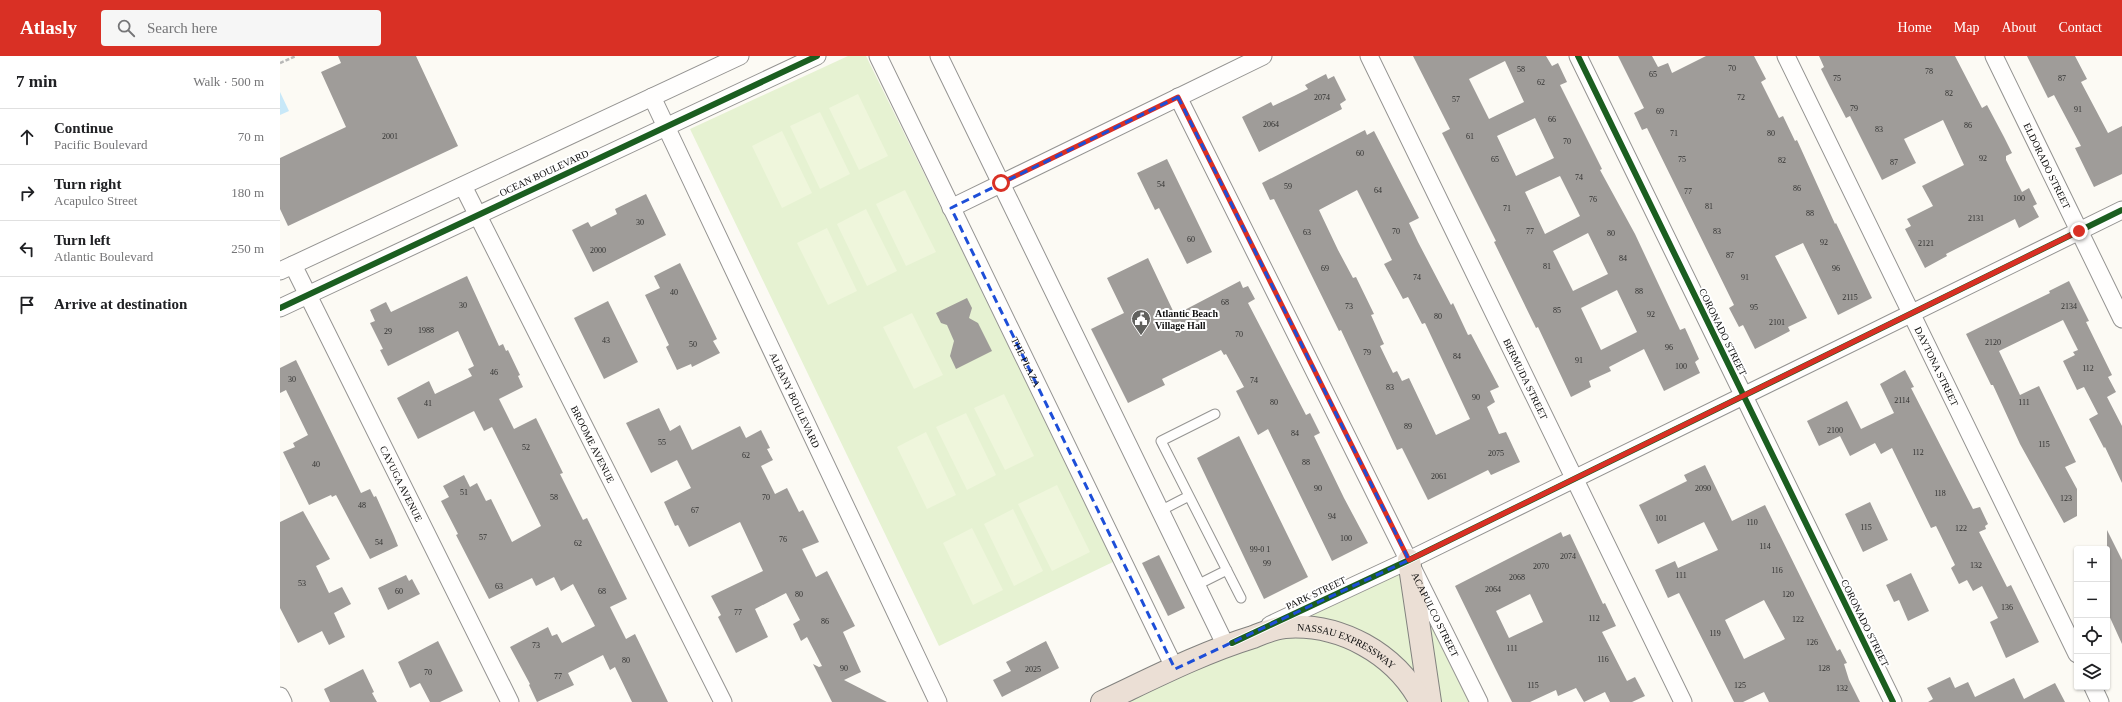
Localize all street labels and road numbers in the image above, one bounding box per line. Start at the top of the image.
street label: ELDORADO STREET [2022,121,2073,210]
street label: OCEAN BOULEVARD [498,147,590,199]
street label: CORONADO STREET [1697,287,1749,377]
street label: DAYTONA STREET [1913,325,1961,408]
street label: THE PLAZA [1009,335,1043,389]
street label: BERMUDA STREET [1502,337,1550,421]
street label: ALBANY BOULEVARD [768,350,822,449]
street label: BROOME AVENUE [569,404,617,484]
street label: CAYUGA AVENUE [378,444,425,523]
street label: ACAPULCO STREET [1410,570,1461,659]
street label: PARK STREET [1284,574,1348,612]
street label: CORONADO STREET [1839,578,1891,668]
street label: NASSAU EXPRESSWAY [1297,621,1398,671]

